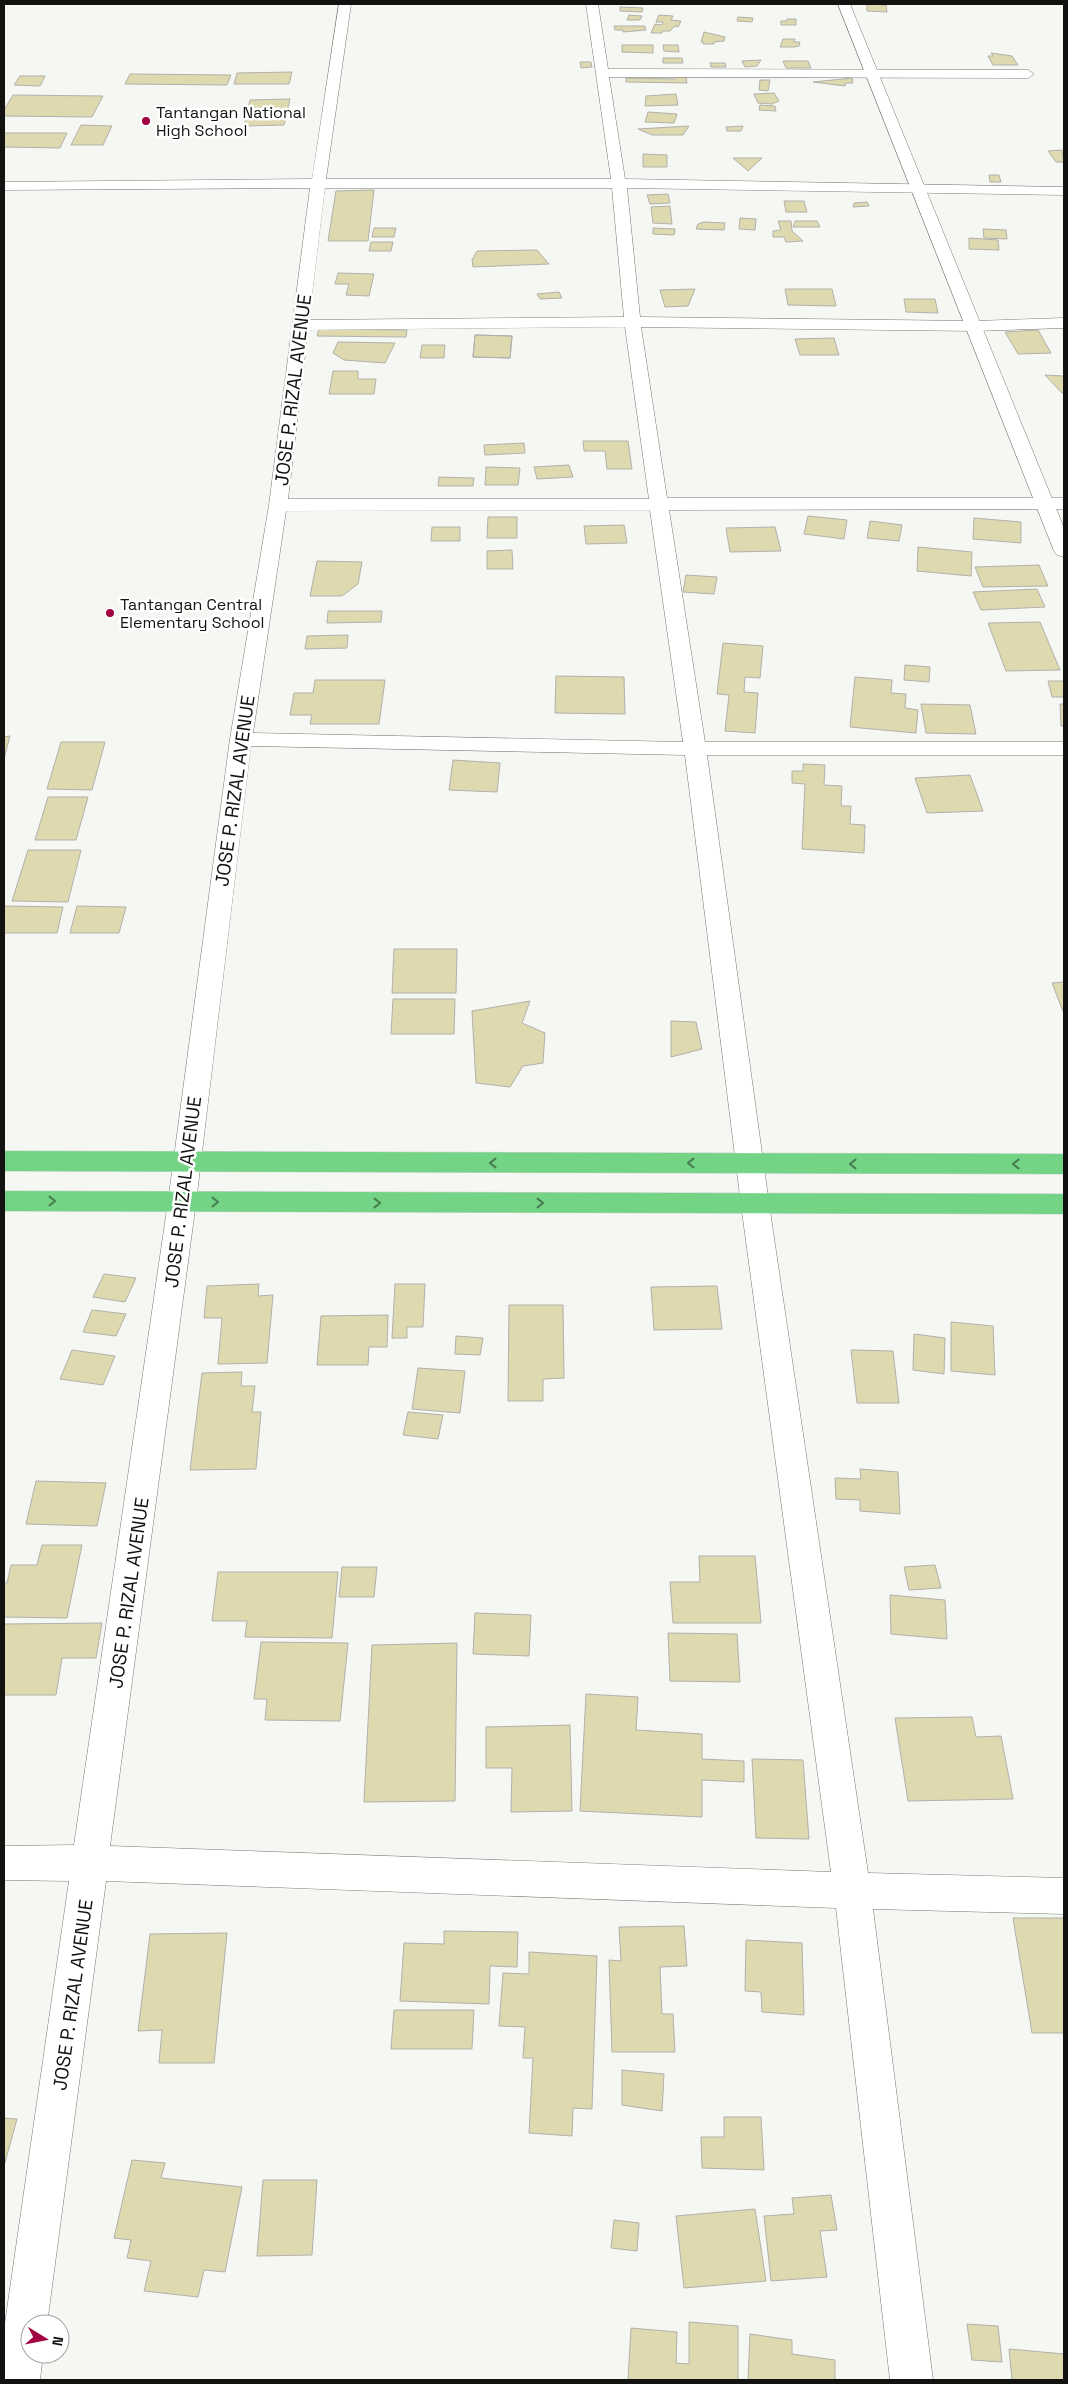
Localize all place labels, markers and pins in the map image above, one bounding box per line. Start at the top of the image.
place label: Tantangan National High School [156,102,306,141]
marker: Tantangan National High School [140,115,152,127]
place label: Tantangan Central Elementary School [120,594,265,633]
marker: Tantangan Central Elementary School [104,607,116,619]

